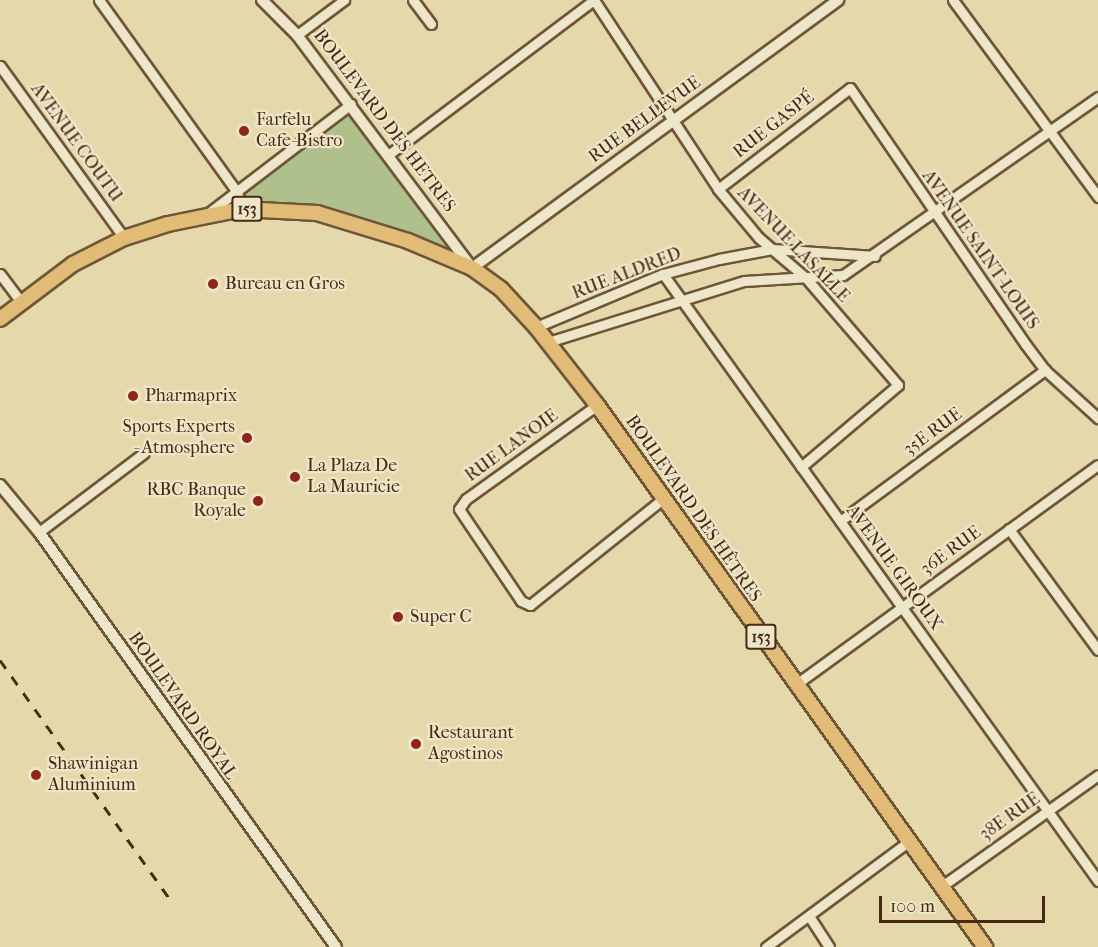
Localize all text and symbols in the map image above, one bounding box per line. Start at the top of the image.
street label: BOULEVARD DES HETRES [308,25,460,217]
street label: RUE BELLEVUE [585,72,705,168]
street label: AVENUE COUTU [26,79,126,207]
street label: RUE GASPÉ [729,87,819,163]
place label: Farfelu Cafe-Bistro [256,110,342,152]
marker: Farfelu Cafe-Bistro [237,124,251,138]
street label: AVENUE SAINT-LOUIS [917,166,1043,334]
street label: AVENUE LASALLE [732,183,854,307]
road number: 153 [230,196,264,222]
street label: RUE ALDRED [569,243,685,305]
place label: Bureau en Gros [225,273,345,295]
marker: Bureau en Gros [206,277,220,291]
place label: Pharmaprix [145,385,237,407]
marker: Pharmaprix [126,389,140,403]
street label: 35E RUE [899,403,967,461]
street label: RUE LANOIE [461,405,563,487]
street label: BOULEVARD DES HÊTRES [620,412,766,606]
place label: Sports Experts - Atmosphere [122,417,235,460]
marker: Sports Experts - Atmosphere [240,431,254,445]
place label: La Plaza De La Mauricie [307,456,400,498]
marker: La Plaza De La Mauricie [288,470,302,484]
place label: RBC Banque Royale [147,480,246,522]
marker: RBC Banque Royale [251,494,265,508]
street label: AVENUE GIROUX [841,501,947,635]
street label: 36E RUE [917,522,985,580]
place label: Super C [410,606,472,628]
marker: Super C [391,610,405,624]
road number: 153 [744,624,777,650]
street label: BOULEVARD ROYAL [123,628,241,784]
place label: Restaurant Agostinos [428,723,514,766]
marker: Restaurant Agostinos [409,737,423,751]
place label: Shawinigan Aluminium [48,754,138,796]
marker: Shawinigan Aluminium [29,768,43,782]
street label: 38E RUE [976,788,1044,846]
scale bar [882,884,1048,922]
text: 100 m [890,896,935,917]

